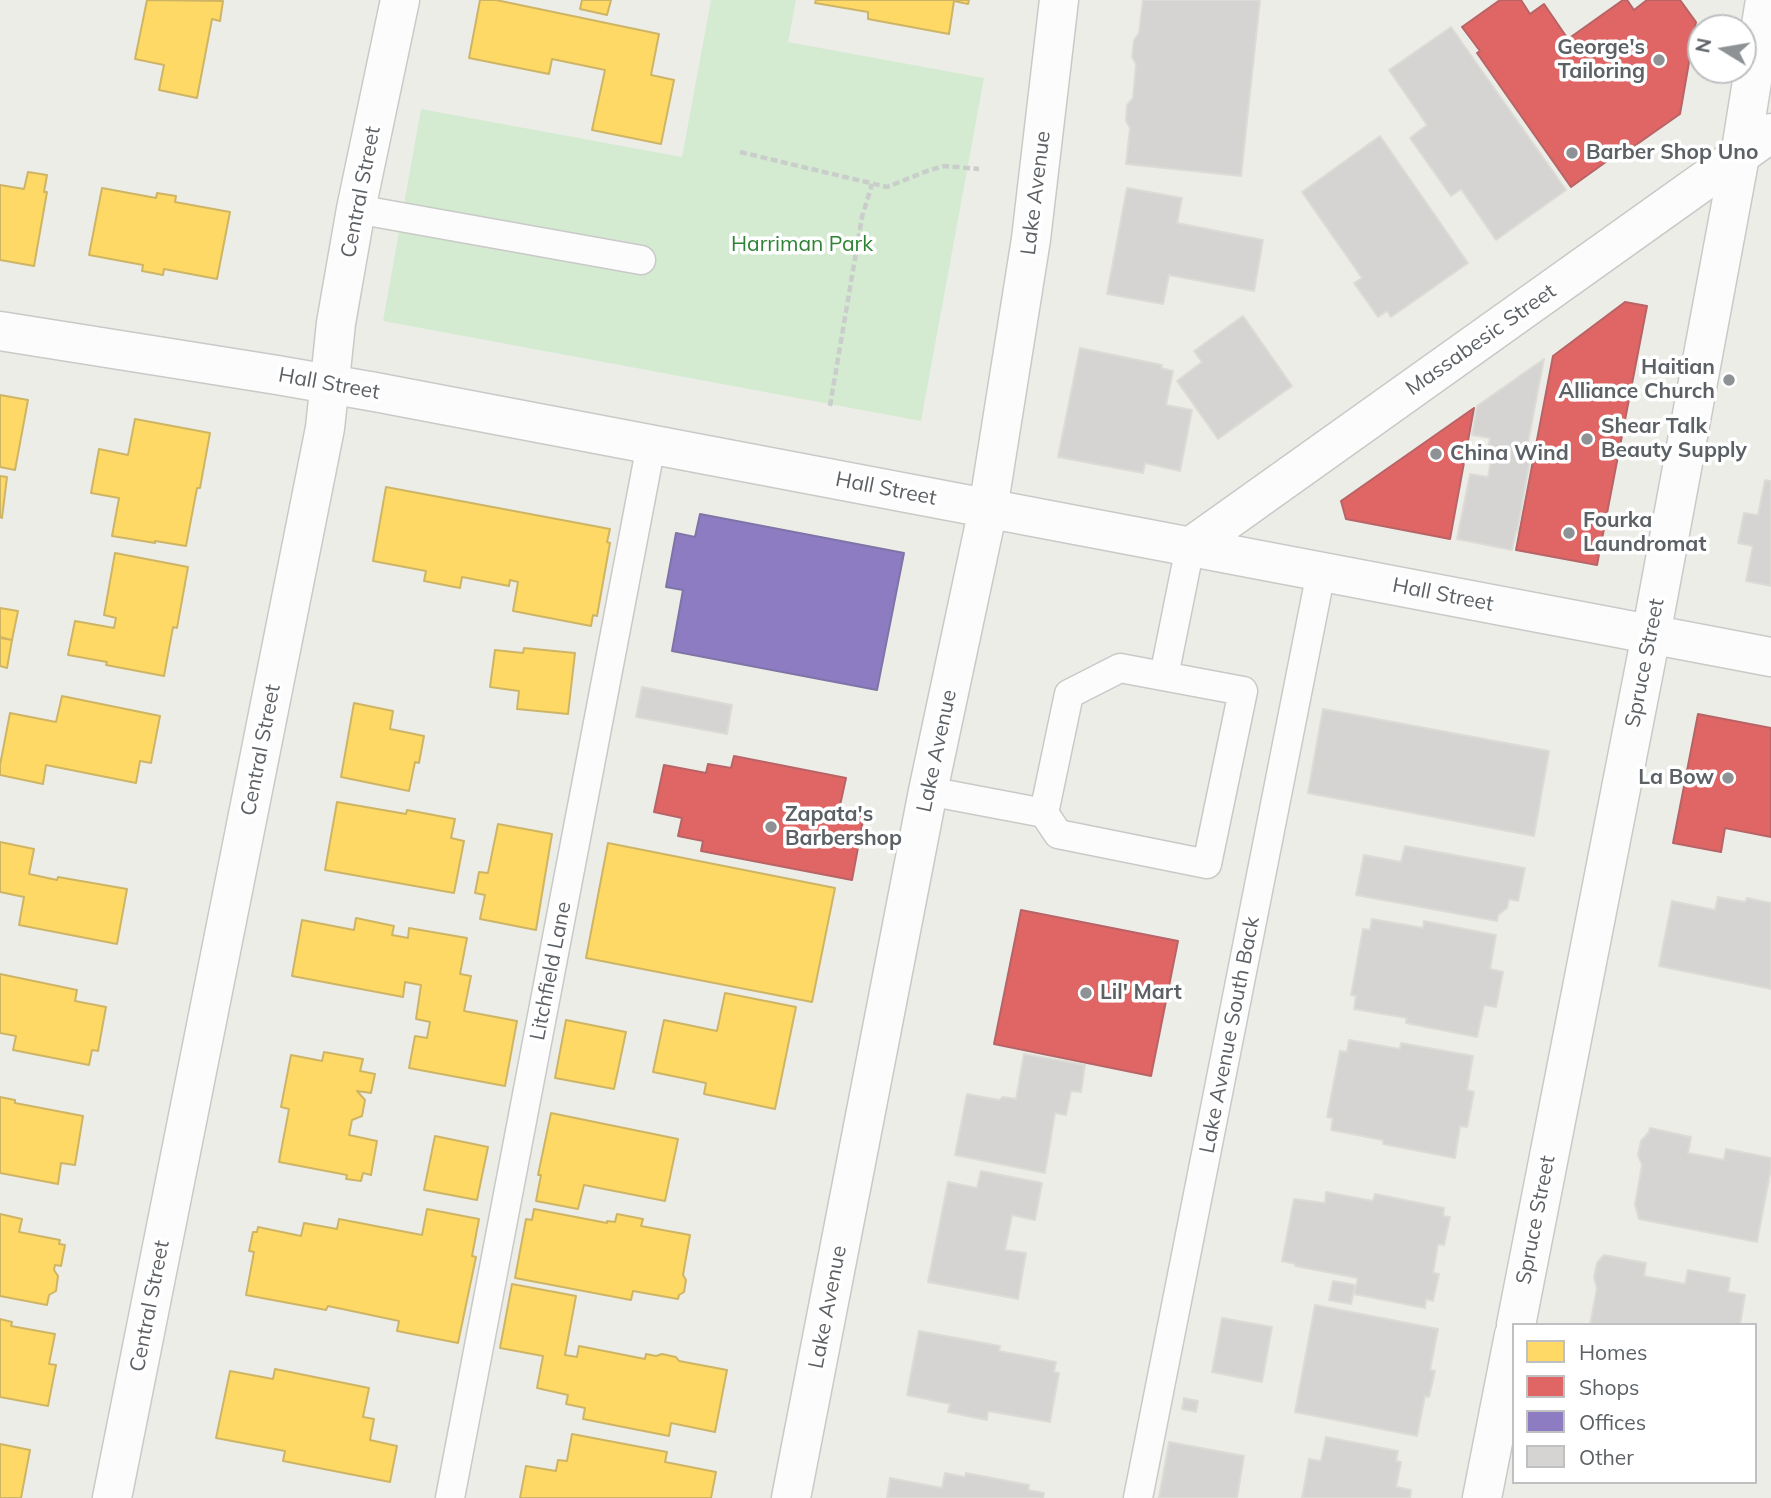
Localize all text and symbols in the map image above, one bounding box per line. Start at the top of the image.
north arrow [1687,14,1757,84]
place label: George's Tailoring [1557,35,1645,85]
text: N [1690,36,1716,55]
marker: George's Tailoring [1651,52,1667,68]
street label: Central Street [336,124,386,260]
street label: Lake Avenue [1016,130,1056,256]
place label: Barber Shop Uno [1586,140,1758,166]
marker: Barber Shop Uno [1564,145,1580,161]
park label: Harriman Park [731,232,873,258]
street label: Massabesic Street [1401,279,1561,401]
place label: Haitian Alliance Church [1559,355,1715,405]
street label: Hall Street [276,363,382,405]
marker: Haitian Alliance Church [1721,372,1737,388]
place label: Shear Talk Beauty Supply [1601,414,1747,464]
marker: Shear Talk Beauty Supply [1579,431,1595,447]
place label: China Wind [1450,441,1569,467]
marker: China Wind [1428,446,1444,462]
street label: Hall Street [833,467,939,511]
place label: Fourka Laundromat [1583,508,1706,558]
marker: Fourka Laundromat [1561,525,1577,541]
street label: Hall Street [1390,573,1496,617]
street label: Spruce Street [1620,597,1670,729]
street label: Central Street [236,682,286,818]
street label: Lake Avenue [912,687,962,815]
place label: La Bow [1638,765,1714,791]
marker: La Bow [1720,770,1736,786]
place label: Zapata's Barbershop [785,802,902,852]
marker: Zapata's Barbershop [763,819,779,835]
street label: Litchfield Lane [525,900,577,1042]
street label: Lake Avenue South Back [1195,915,1265,1155]
place label: Lil' Mart [1100,980,1182,1006]
marker: Lil' Mart [1078,985,1094,1001]
street label: Spruce Street [1511,1154,1561,1286]
street label: Central Street [125,1238,175,1374]
street label: Lake Avenue [804,1243,852,1371]
legend [1512,1323,1757,1484]
text: Homes [1579,1339,1647,1365]
text: Shops [1579,1374,1639,1400]
text: Offices [1579,1409,1646,1435]
text: Other [1579,1444,1634,1470]

